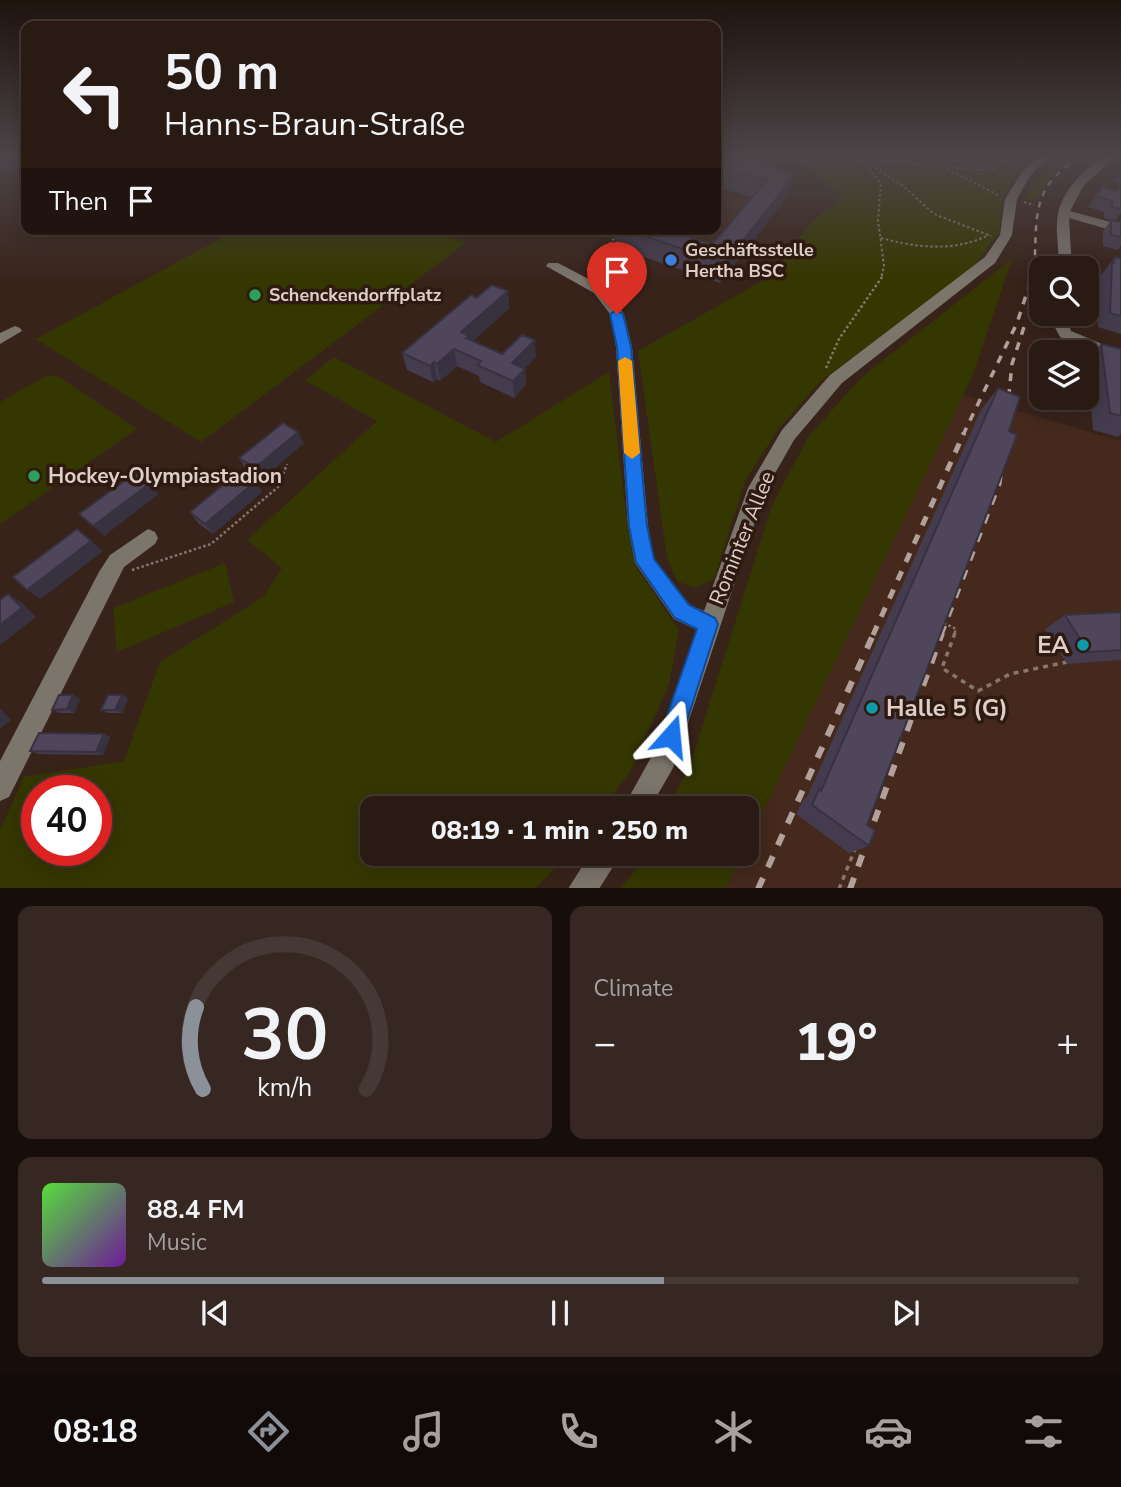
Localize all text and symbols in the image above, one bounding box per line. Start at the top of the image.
text: 50 m [164,39,279,106]
icon: left [49,49,140,140]
text: Hanns-Braun-Straße [164,103,465,146]
icon: arrive [122,182,160,220]
text: Then [49,184,108,219]
place label: Geschäftsstelle Hertha BSC [685,238,814,283]
pin [587,242,647,314]
marker: Geschäftsstelle Hertha BSC [663,252,679,268]
icon: arrive [598,253,636,291]
map controls [1029,256,1099,410]
button: search [1029,256,1099,326]
place label: Schenckendorffplatz [269,283,442,307]
marker: Schenckendorffplatz [247,287,263,303]
button: layers [1029,340,1099,410]
place label: Hockey-Olympiastadion [48,462,282,490]
street label: Rominter Allee [703,467,781,609]
marker: Hockey-Olympiastadion [26,468,42,484]
place label: EA [1037,629,1069,661]
marker: EA [1075,637,1091,653]
place label: Halle 5 (G) [886,692,1008,724]
position arrow [634,699,708,773]
marker: Halle 5 (G) [864,700,880,716]
speed limit sign: 40 [21,775,112,866]
text: 08:19 · 1 min · 250 m [431,813,688,848]
text: Climate [594,973,673,1004]
text: 30 [241,985,328,1085]
text: 19° [795,1007,877,1078]
text: − [594,1018,616,1069]
text: + [1056,1018,1079,1069]
text: km/h [257,1070,312,1104]
text: 88.4 FM [147,1192,244,1227]
text: Music [147,1227,207,1258]
icon: previous [196,1294,234,1332]
icon: pause [541,1294,579,1332]
icon: next [887,1294,925,1332]
icon: directions [244,1407,293,1456]
icon: music [399,1407,448,1456]
icon: phone [554,1407,603,1456]
icon: climate [709,1407,758,1456]
icon: car [864,1407,913,1456]
icon: filters [1019,1407,1068,1456]
text: 08:18 [53,1410,138,1453]

